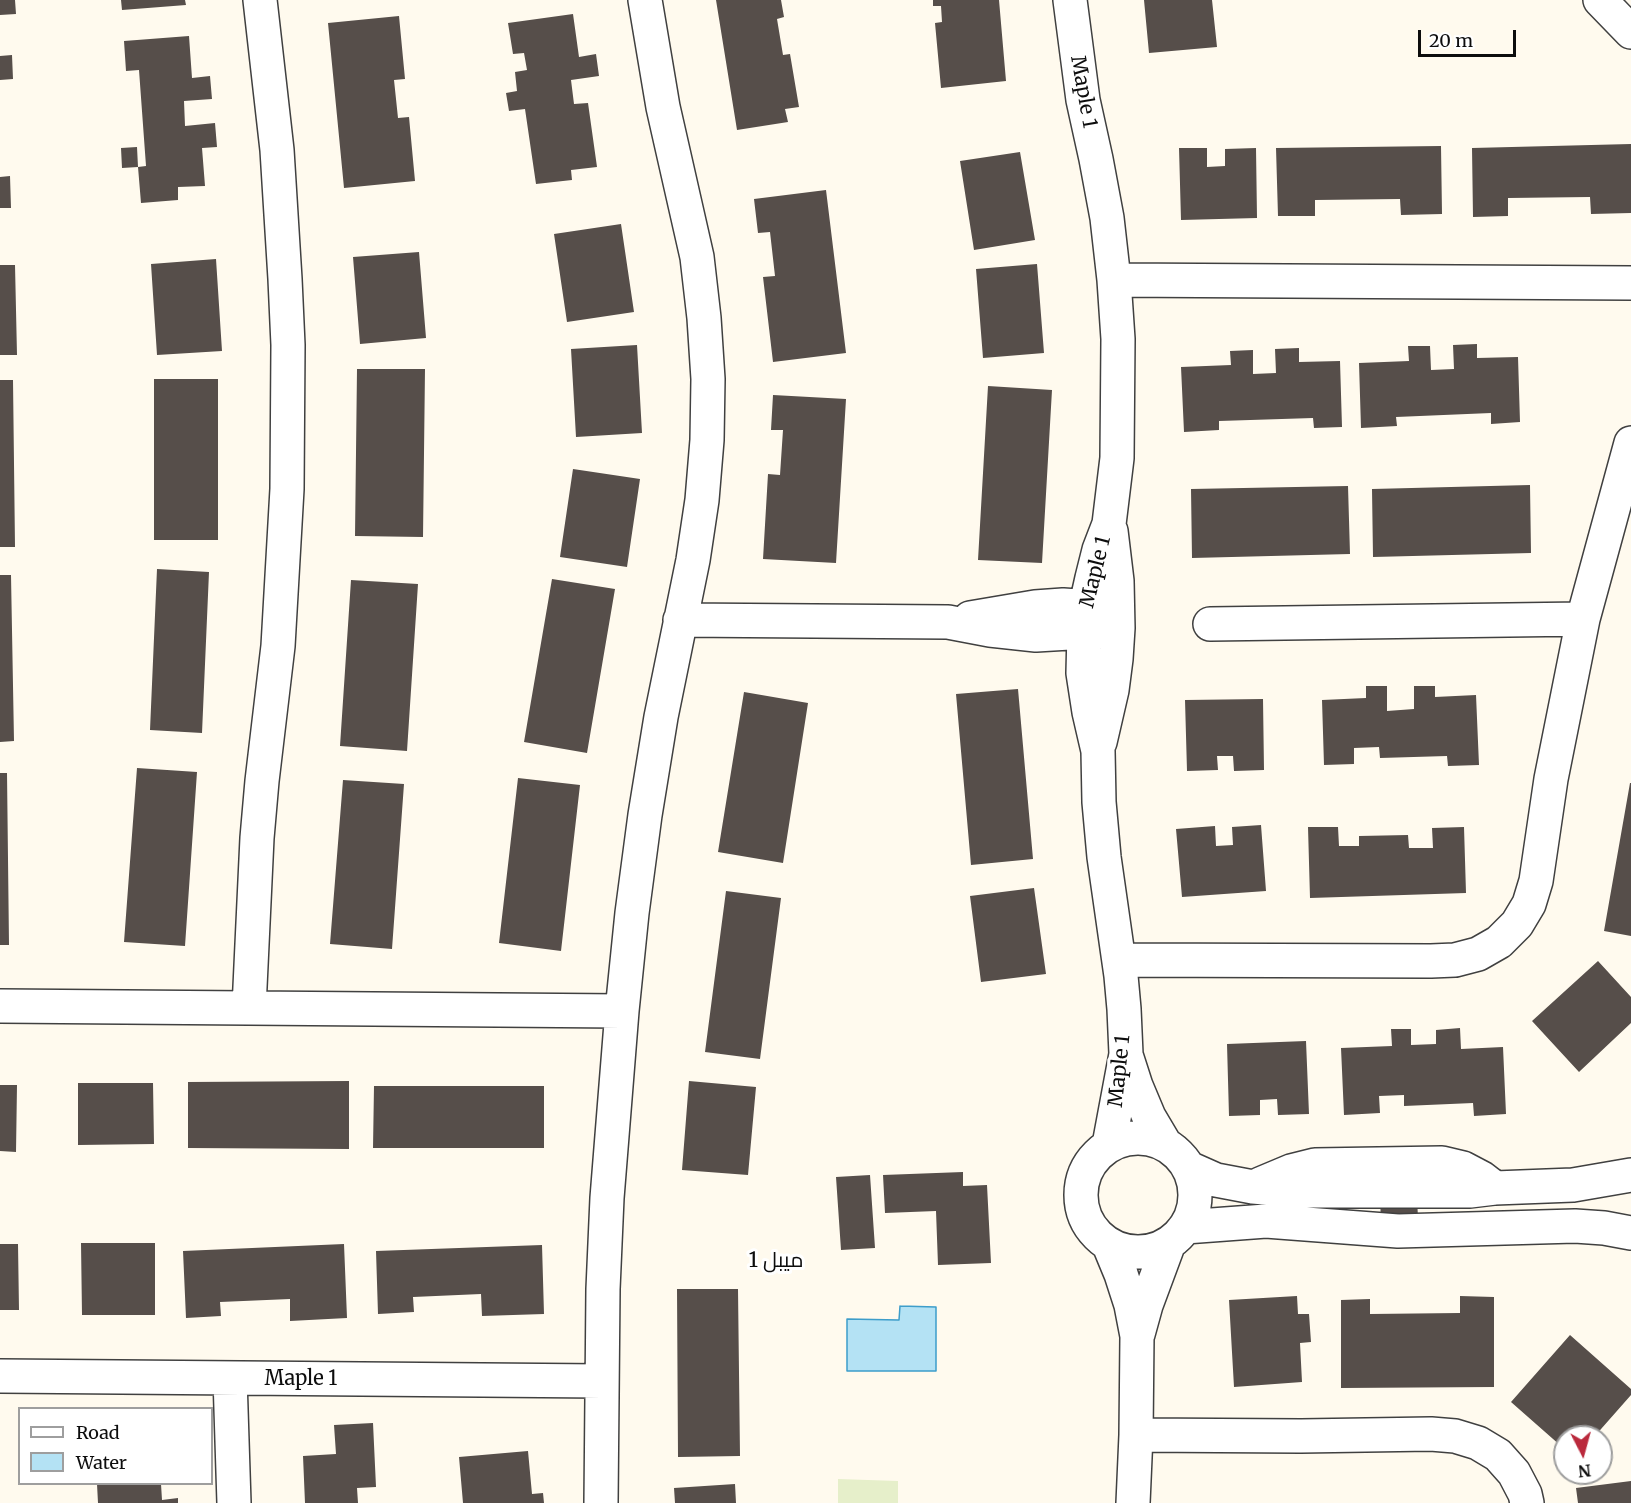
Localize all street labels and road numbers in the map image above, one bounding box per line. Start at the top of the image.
street label: Maple 1 [1065,54,1101,130]
street label: Maple 1 [1076,534,1116,610]
street label: Maple 1 [1104,1034,1136,1108]
street label: Maple 1 [265,1367,337,1391]

